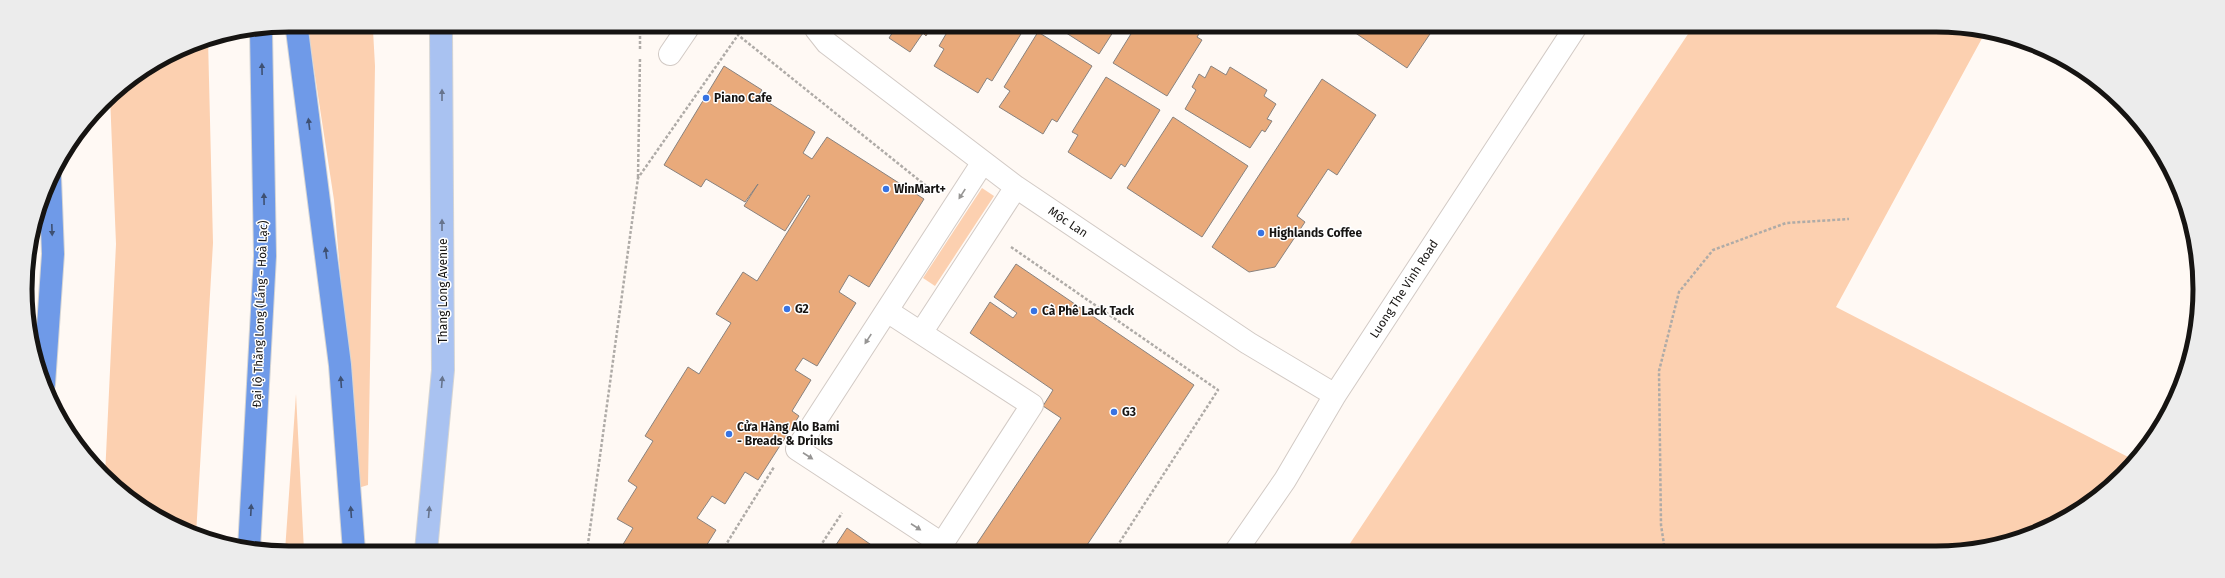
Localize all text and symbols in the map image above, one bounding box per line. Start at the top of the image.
one-way arrow [259,62,265,75]
one-way arrow [439,88,445,101]
place label: Piano Cafe [714,91,772,105]
marker: Piano Cafe [701,93,711,103]
one-way arrow [306,118,312,130]
place label: WinMart+ [894,182,946,196]
marker: WinMart+ [881,184,891,194]
one-way arrow [958,189,965,200]
one-way arrow [261,192,267,205]
street label: Mộc Lan [1046,204,1090,240]
one-way arrow [439,218,445,231]
street label: Đại lộ Thăng Long (Láng - Hoà Lạc) [250,220,270,408]
one-way arrow [49,224,55,237]
place label: Highlands Coffee [1269,226,1362,240]
marker: Highlands Coffee [1256,228,1266,238]
street label: Luong The Vinh Road [1367,237,1441,341]
street label: Thang Long Avenue [436,238,450,344]
one-way arrow [323,247,329,259]
place label: G2 [795,302,809,316]
marker: G2 [782,304,792,314]
place label: Cà Phê Lack Tack [1042,304,1135,318]
marker: Cà Phê Lack Tack [1029,306,1039,316]
one-way arrow [865,333,872,345]
one-way arrow [338,376,345,388]
one-way arrow [438,376,445,388]
place label: G3 [1122,405,1136,419]
marker: G3 [1109,407,1119,417]
place label: Cửa Hàng Alo Bami - Breads & Drinks [737,420,839,448]
marker: Cửa Hàng Alo Bami - Breads & Drinks [724,429,734,439]
one-way arrow [802,452,813,460]
one-way arrow [248,503,254,516]
one-way arrow [348,506,355,518]
one-way arrow [426,506,433,518]
one-way arrow [910,524,922,531]

